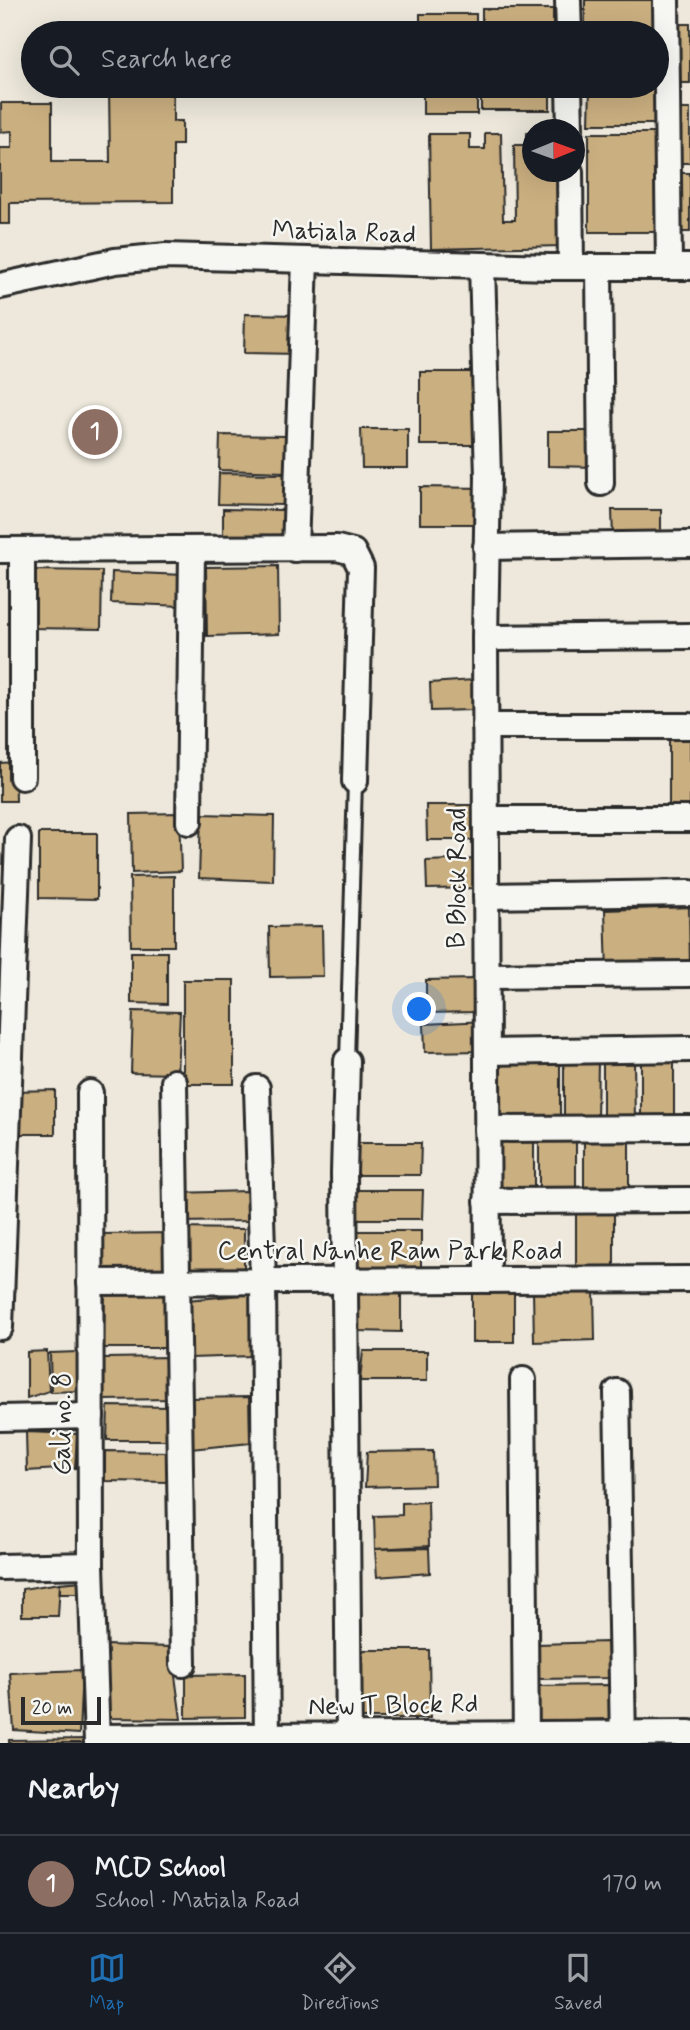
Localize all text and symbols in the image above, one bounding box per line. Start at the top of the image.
search box [21,21,669,98]
icon: search [45,41,83,79]
text: Search here [101,43,232,77]
north arrow [522,119,585,182]
street label: Matiala Road [271,213,417,253]
pin: 1 [72,406,118,458]
street label: B Block Road [441,808,475,948]
your location [402,992,436,1026]
street label: Central Nanhe Ram Park Road [217,1235,563,1269]
street label: Gali no. 8 [46,1373,80,1476]
street label: New T Block Rd [308,1688,478,1724]
scale bar [21,1694,102,1726]
text: 20 m [32,1696,72,1721]
text: Nearby [28,1769,119,1808]
text: MCD School [95,1852,226,1886]
text: 1 [46,1869,56,1899]
text: 170 m [602,1869,662,1899]
text: School · Matiala Road [95,1886,300,1916]
tab: Map [88,1949,126,2016]
tab: Directions [301,1949,379,2016]
tab: Saved [554,1949,602,2016]

